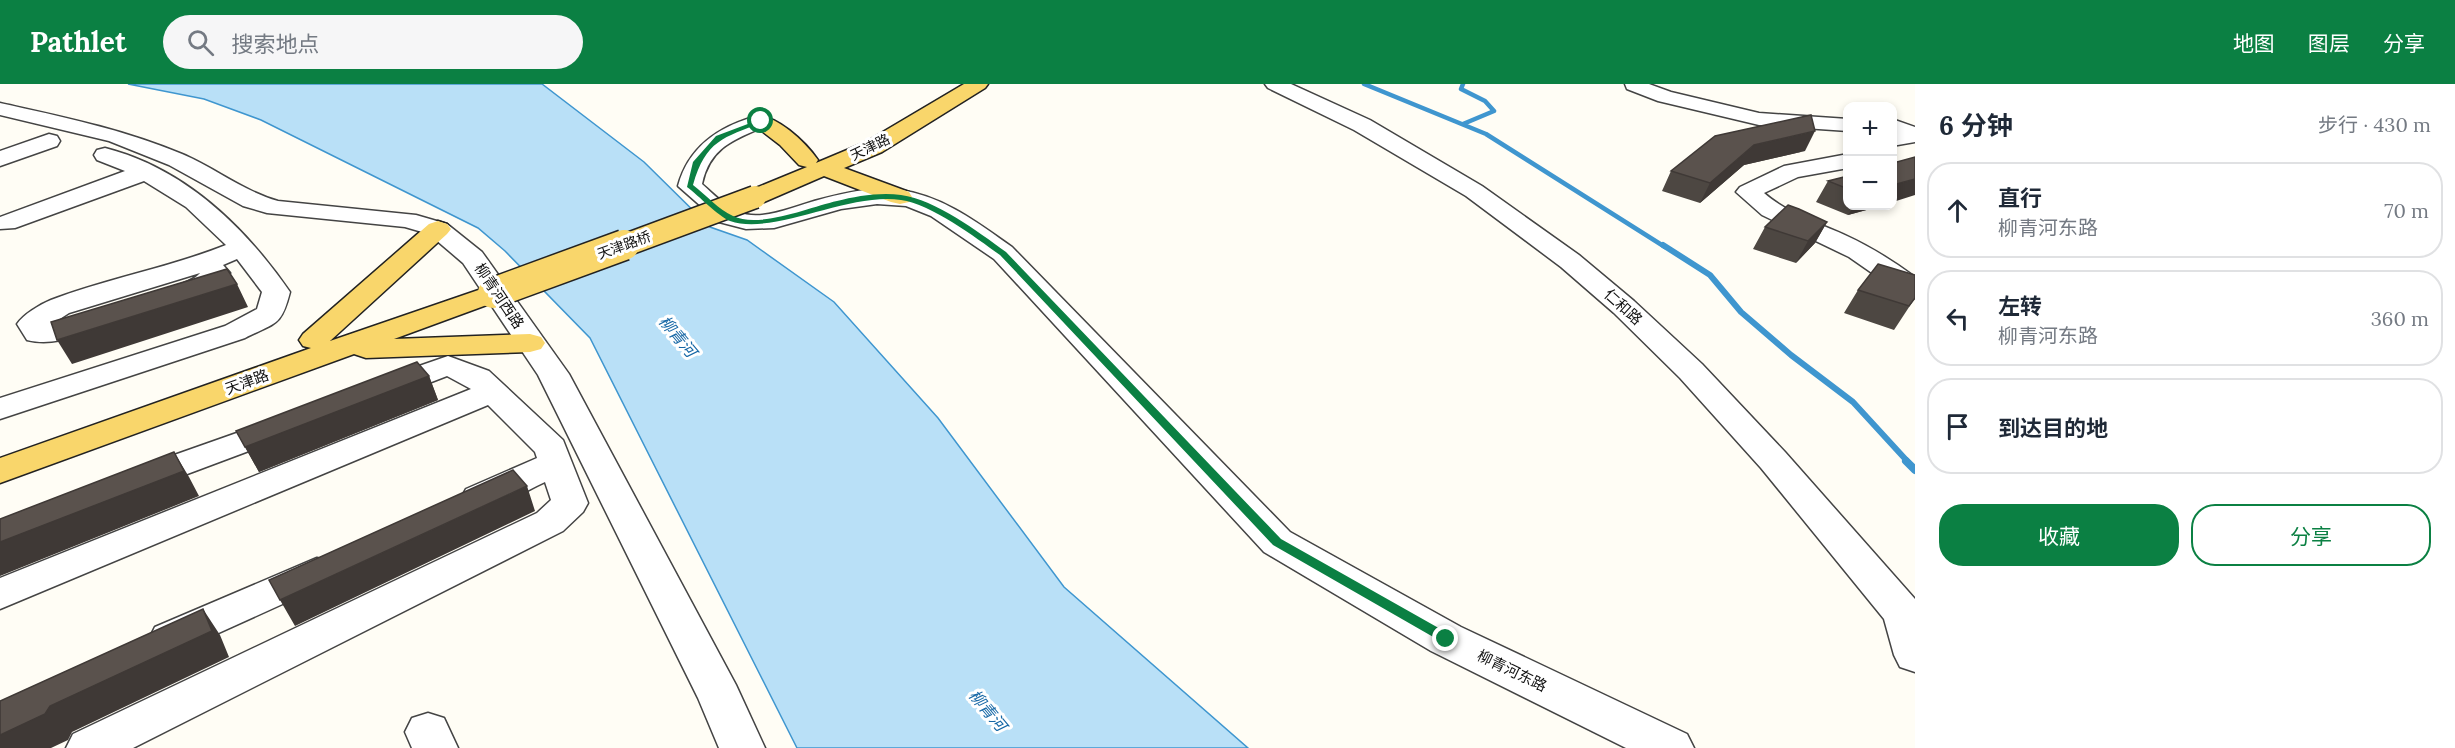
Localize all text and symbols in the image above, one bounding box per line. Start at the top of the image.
search box [163,15,583,69]
text: Pathlet [30,24,127,60]
icon: search [184,26,217,59]
text: 搜索地点 [232,30,320,58]
text: 地图 [2233,30,2275,57]
text: 图层 [2308,30,2350,57]
text: 分享 [2383,30,2425,57]
map controls [1843,102,1897,210]
button: + [1843,102,1897,156]
route start [747,107,773,133]
text: 6 分钟 [1939,109,2013,142]
text: 步行 · 430 m [2318,112,2431,137]
street label: 天津路 [847,130,893,164]
button: − [1843,156,1897,210]
text: 直行 [1998,184,2042,212]
icon: ahead [1941,194,1974,227]
text: 70 m [2384,198,2429,223]
text: 柳青河东路 [1998,215,2098,240]
street label: 天津路桥 [595,227,653,263]
street label: 柳青河西路 [471,259,528,332]
street label: 仁和路 [1600,285,1646,329]
text: 左转 [1998,292,2042,320]
icon: left [1941,302,1974,335]
text: 360 m [2371,306,2429,331]
water label: 柳青河 [655,311,703,363]
text: 柳青河东路 [1998,323,2098,348]
street label: 天津路 [222,365,271,398]
icon: arrive [1941,410,1974,443]
text: 到达目的地 [1998,414,2108,442]
button: 收藏 [1939,504,2179,566]
button: 分享 [2191,504,2431,566]
route end [1432,625,1458,651]
street label: 柳青河东路 [1474,646,1550,696]
water label: 柳青河 [965,685,1013,737]

